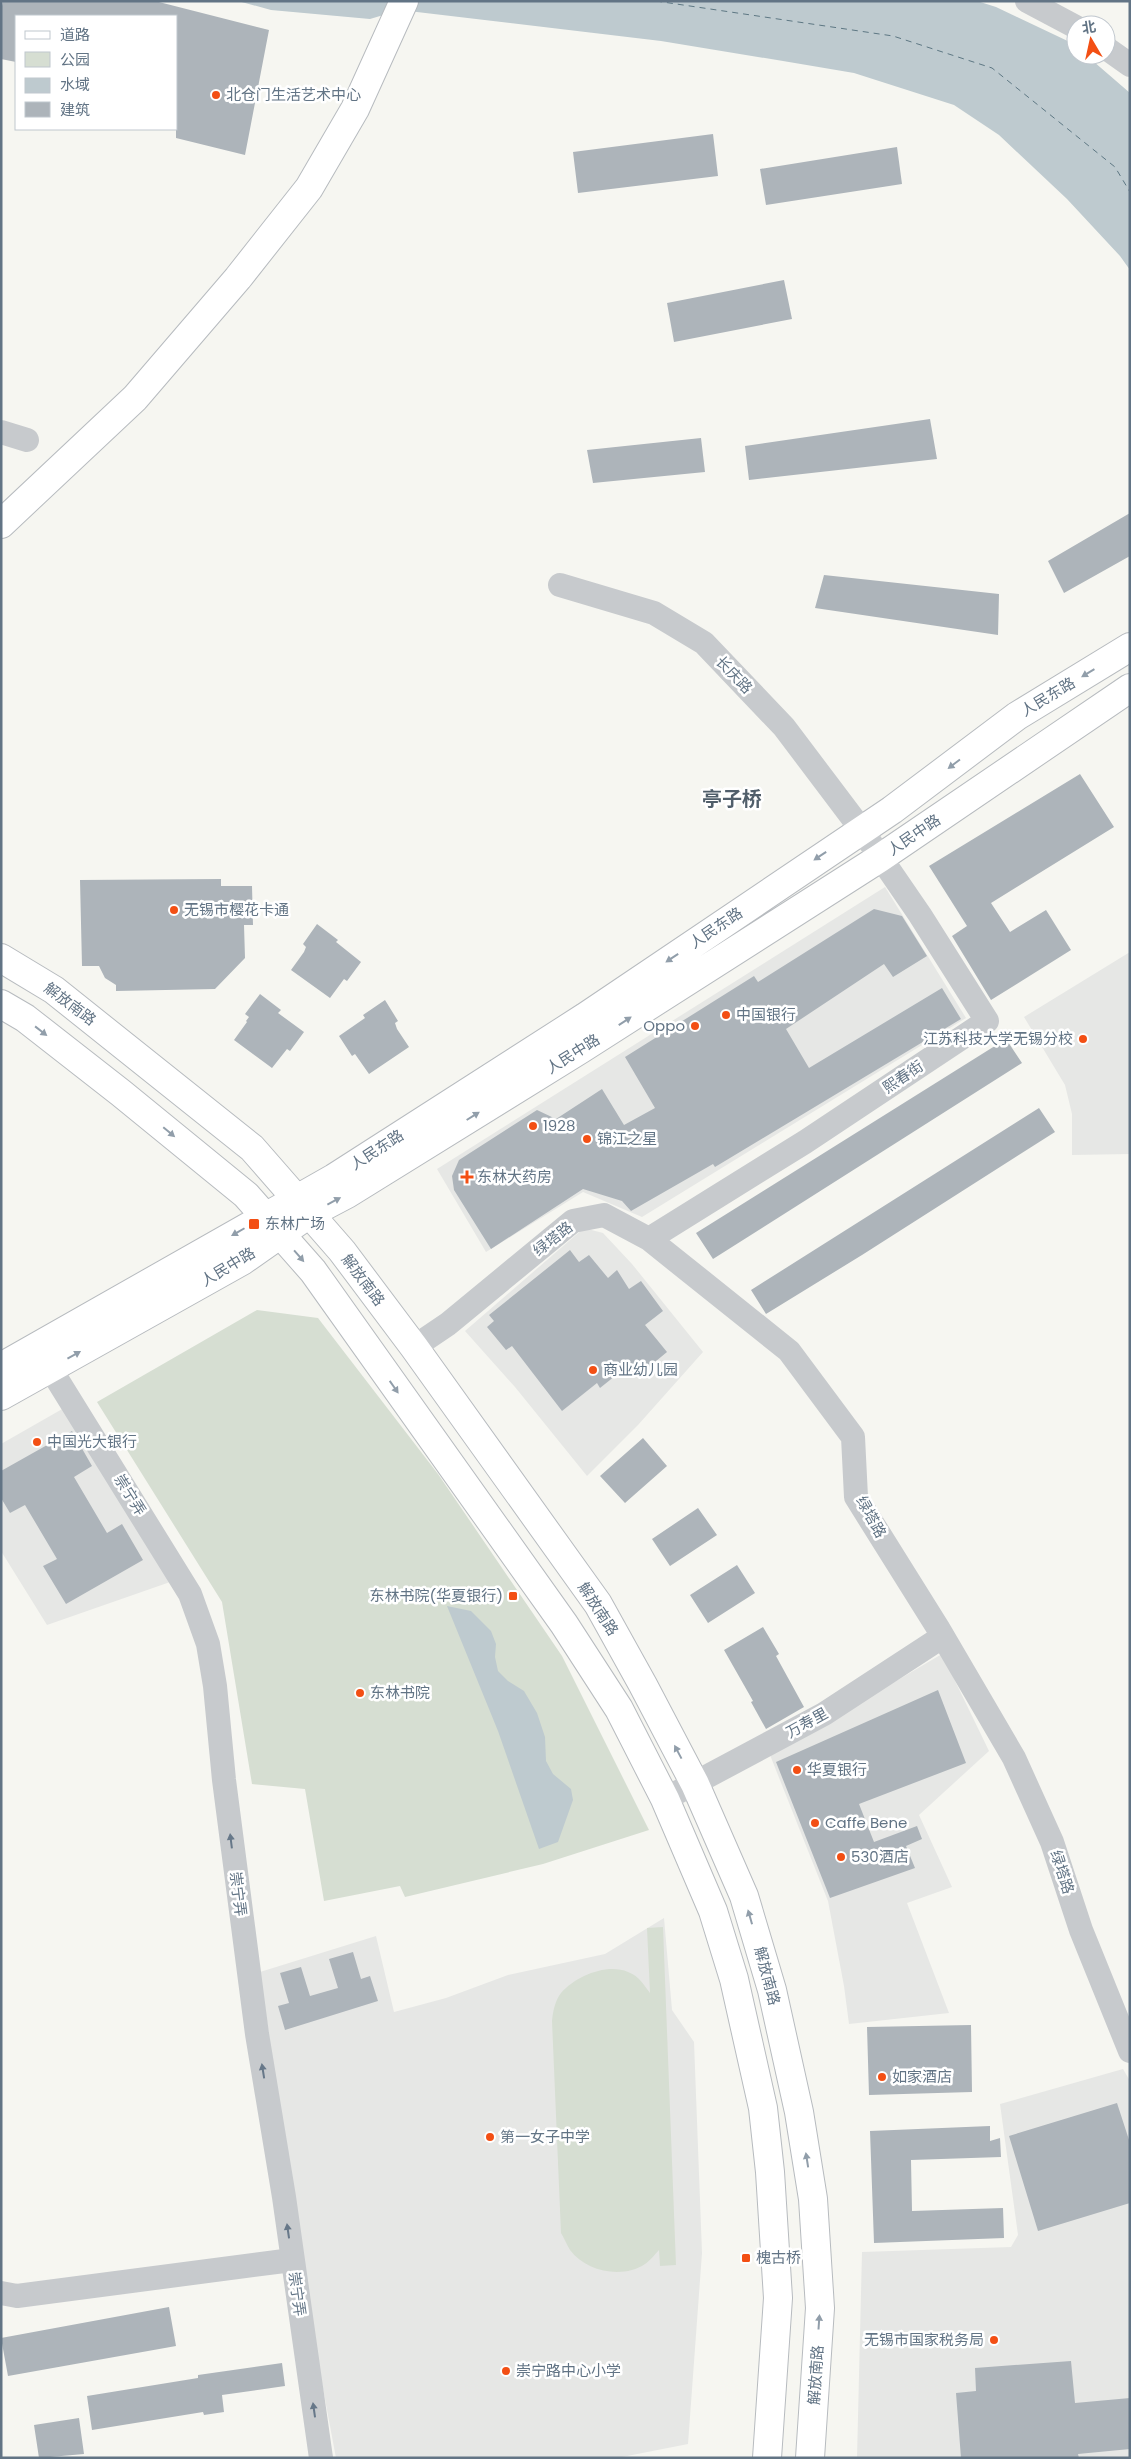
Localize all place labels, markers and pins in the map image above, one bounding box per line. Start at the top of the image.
place label: 北仓门生活艺术中心 [226,84,361,105]
marker: 北仓门生活艺术中心 [210,89,222,101]
place label: 无锡市樱花卡通 [184,899,289,920]
marker: 无锡市樱花卡通 [168,904,180,916]
place label: 中国银行 [736,1004,796,1025]
marker: 中国银行 [720,1009,732,1021]
place label: Oppo [643,1015,685,1036]
marker: Oppo [689,1020,701,1032]
place label: 江苏科技大学无锡分校 [923,1028,1073,1049]
marker: 江苏科技大学无锡分校 [1077,1033,1089,1045]
place label: 1928 [543,1115,575,1136]
marker: 1928 [527,1120,539,1132]
place label: 锦江之星 [597,1128,657,1149]
marker: 锦江之星 [581,1133,593,1145]
place label: 东林大药房 [477,1166,552,1187]
marker: 东林大药房 [461,1171,473,1183]
place label: 东林广场 [265,1213,325,1234]
marker: 东林广场 [247,1217,261,1231]
place label: 商业幼儿园 [603,1359,678,1380]
marker: 商业幼儿园 [587,1364,599,1376]
place label: 中国光大银行 [47,1431,137,1452]
marker: 中国光大银行 [31,1436,43,1448]
place label: 东林书院(华夏银行) [369,1585,503,1606]
marker: 东林书院(华夏银行) [507,1590,519,1602]
place label: 东林书院 [370,1682,430,1703]
marker: 东林书院 [354,1687,366,1699]
place label: 华夏银行 [807,1759,867,1780]
marker: 华夏银行 [791,1764,803,1776]
place label: Caffe Bene [825,1812,907,1833]
marker: Caffe Bene [809,1817,821,1829]
place label: 530酒店 [851,1846,909,1867]
marker: 530酒店 [835,1851,847,1863]
place label: 如家酒店 [892,2066,952,2087]
marker: 如家酒店 [876,2071,888,2083]
place label: 第一女子中学 [500,2126,590,2147]
marker: 第一女子中学 [484,2131,496,2143]
place label: 槐古桥 [756,2247,801,2268]
marker: 槐古桥 [740,2252,752,2264]
place label: 无锡市国家税务局 [864,2329,984,2350]
marker: 无锡市国家税务局 [988,2334,1000,2346]
place label: 崇宁路中心小学 [516,2360,621,2381]
marker: 崇宁路中心小学 [500,2365,512,2377]

